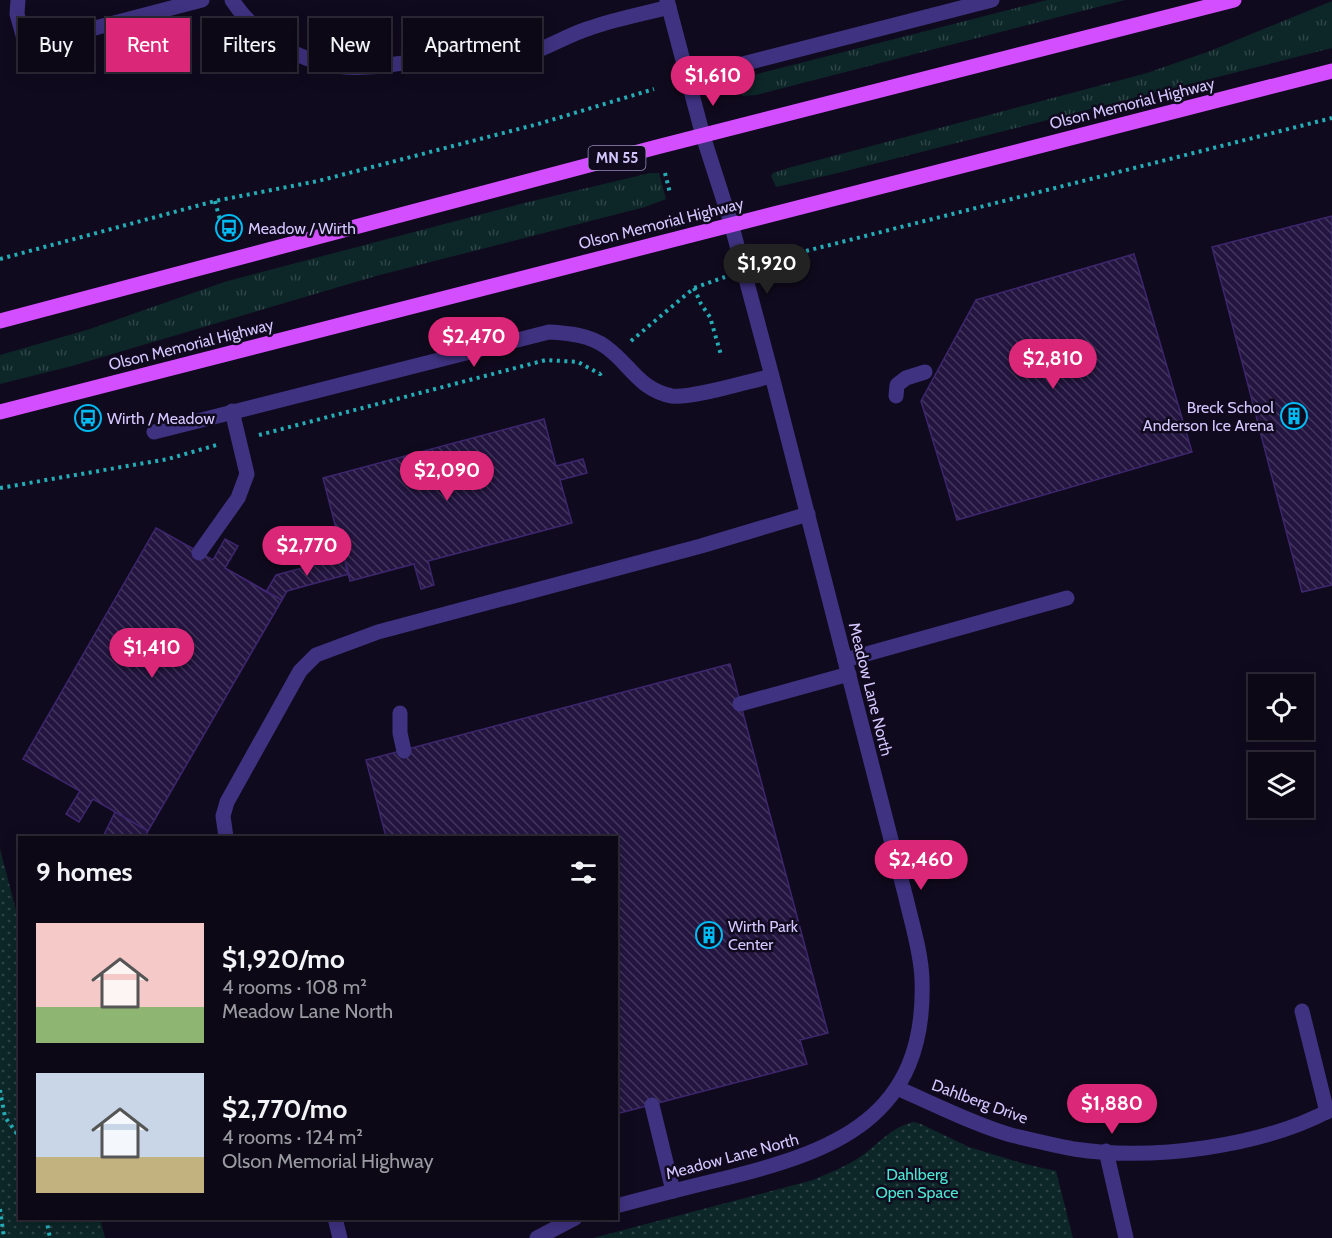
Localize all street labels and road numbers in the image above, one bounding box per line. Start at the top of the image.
street label: Olson Memorial Highway [1048,74,1217,133]
road number: MN 55 [588,146,646,170]
street label: Olson Memorial Highway [577,194,746,253]
street label: Olson Memorial Highway [107,315,276,374]
street label: Meadow Lane North [845,620,896,758]
street label: Dahlberg Drive [929,1075,1031,1128]
street label: Meadow Lane North [664,1130,801,1183]

